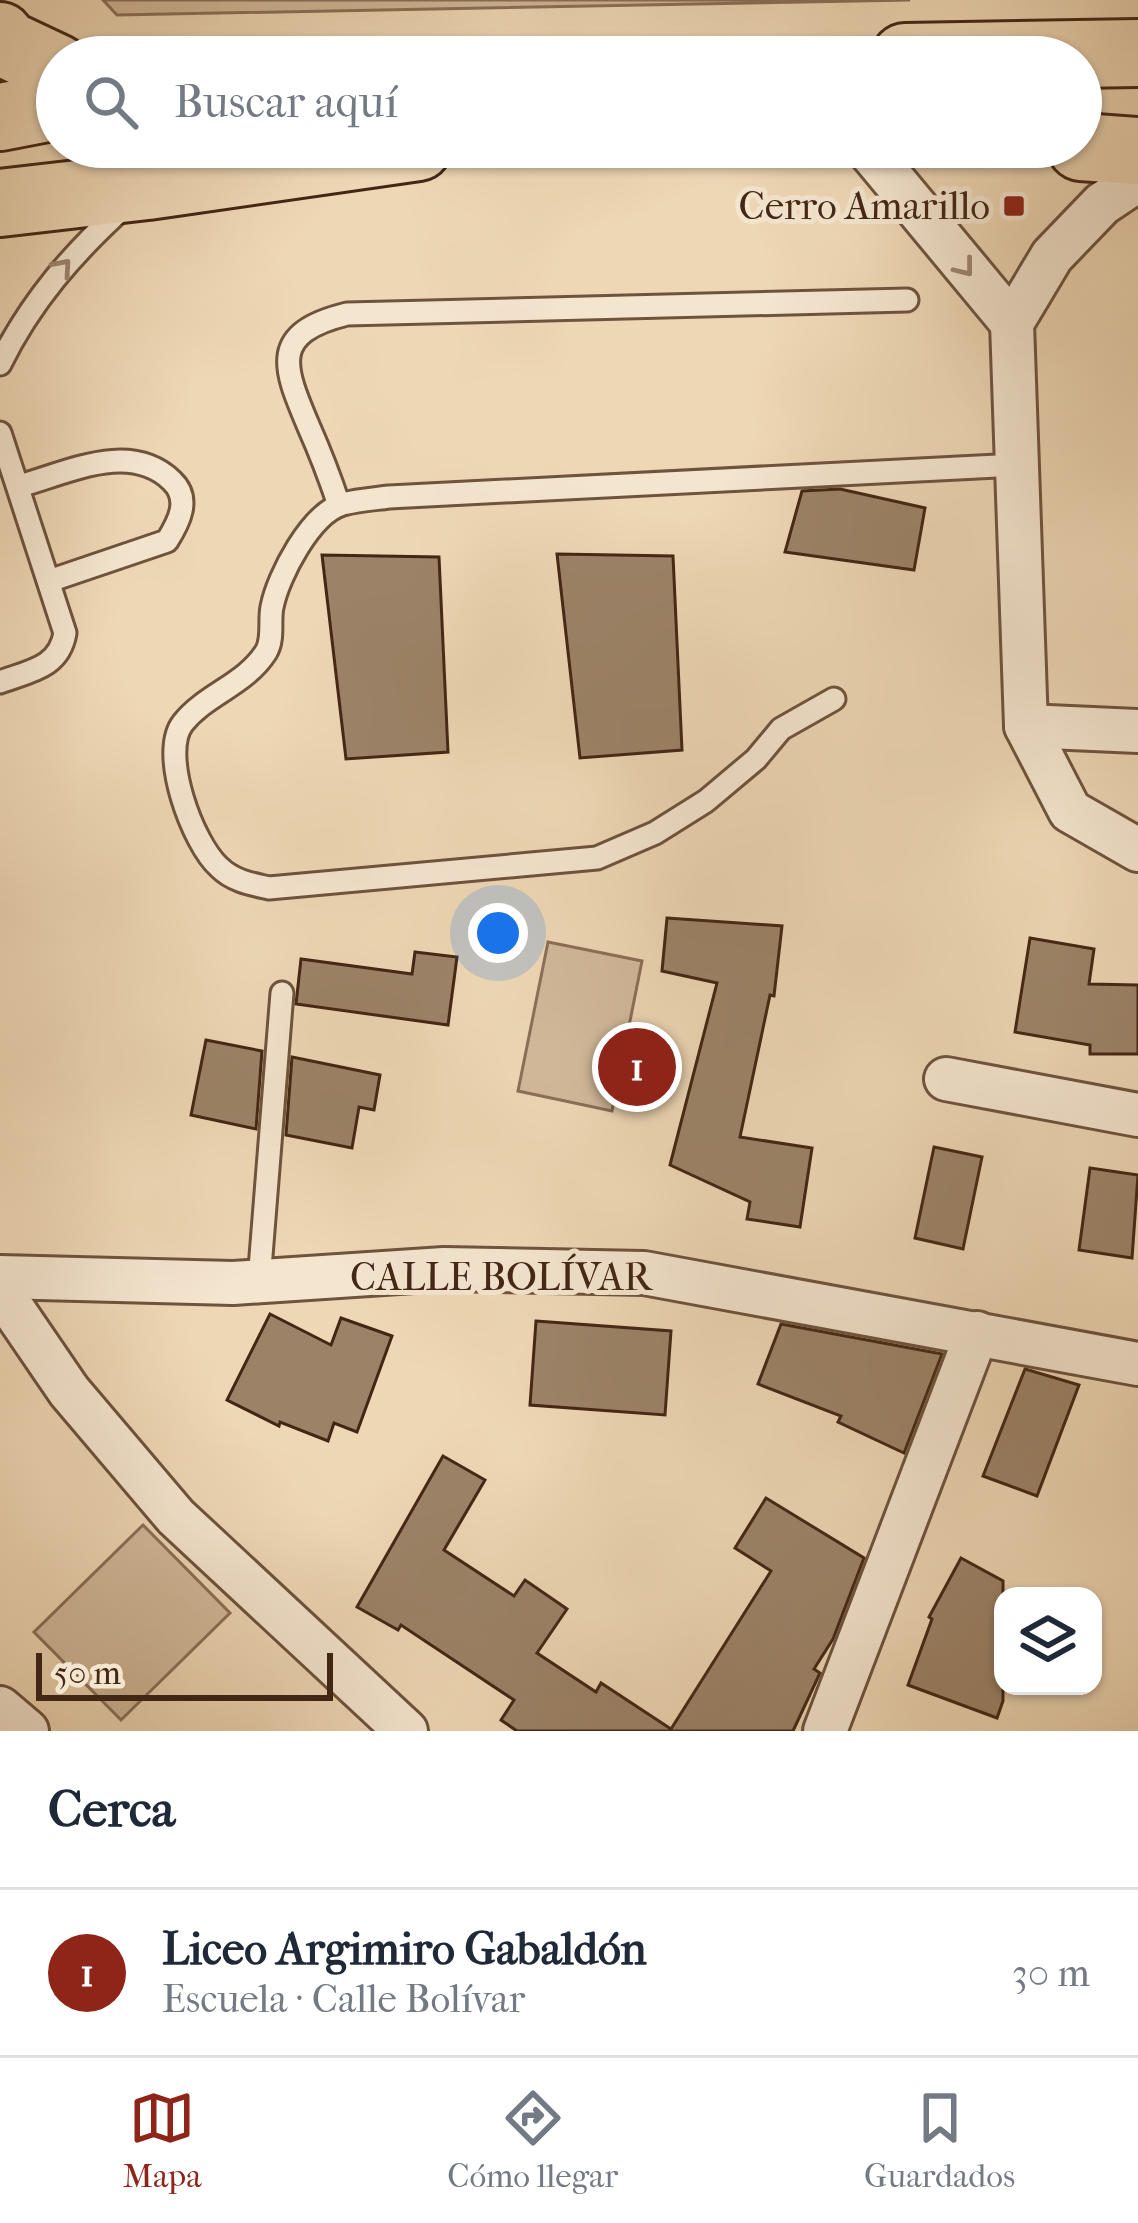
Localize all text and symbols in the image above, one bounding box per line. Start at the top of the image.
search box [36,36,1102,168]
icon: search [78,69,144,135]
text: Buscar aquí [174,76,398,129]
place label: Cerro Amarillo [738,183,990,229]
marker: Cerro Amarillo [1001,193,1027,219]
one-way arrow [951,254,972,276]
one-way arrow [49,259,70,281]
your location [468,903,528,963]
pin: 1 [598,1022,676,1112]
street label: CALLE BOLÍVAR [350,1253,654,1300]
map controls [994,1587,1102,1695]
button: layers [994,1587,1102,1695]
scale bar [36,1647,333,1700]
text: 50 m [54,1654,121,1693]
text: Cerca [48,1779,175,1839]
text: Liceo Argimiro Gabaldón [162,1923,647,1976]
text: 1 [80,1950,94,1996]
text: 30 m [1012,1950,1090,1996]
text: Escuela · Calle Bolívar [162,1976,525,2022]
tab: Mapa [123,2085,201,2196]
tab: Cómo llegar [447,2085,618,2196]
tab: Guardados [864,2085,1015,2196]

